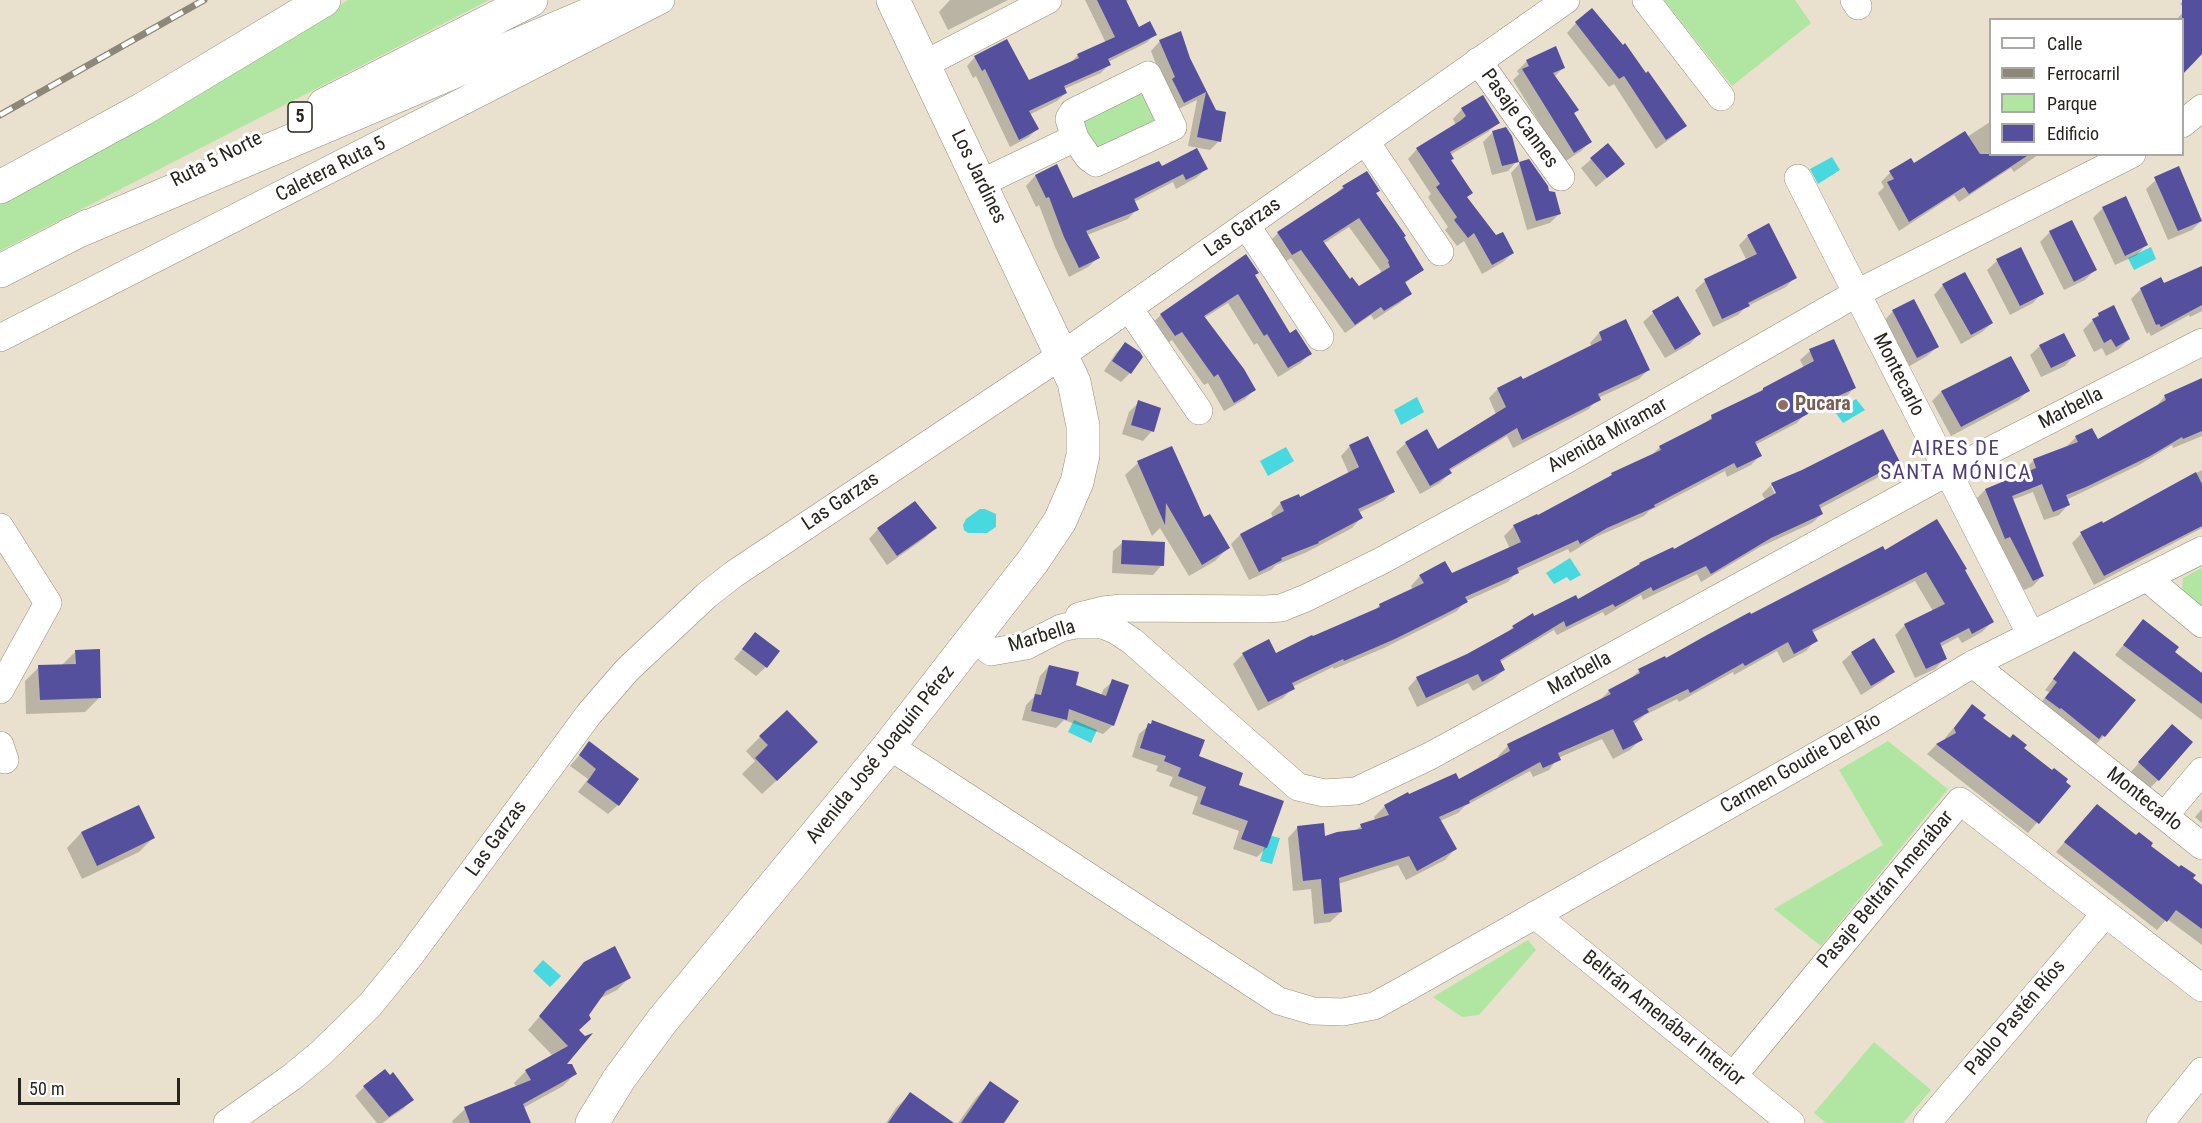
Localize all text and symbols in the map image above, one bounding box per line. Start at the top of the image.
legend [1989,18,2184,156]
text: Calle [2047,33,2083,54]
text: Ferrocarril [2047,63,2120,84]
street label: Pasaje Cannes [1475,65,1563,173]
text: Parque [2047,93,2097,114]
road number: 5 [288,102,312,132]
text: Edificio [2047,123,2099,144]
street label: Los Jardines [945,126,1011,228]
street label: Ruta 5 Norte [167,127,267,193]
street label: Caletera Ruta 5 [272,132,390,208]
street label: Las Garzas [1200,193,1286,263]
street label: Montecarlo [1867,330,1929,420]
street label: Marbella [2035,383,2107,435]
street label: Avenida Miramar [1544,393,1672,479]
place label: Pucara [1795,393,1851,417]
marker: Pucara [1776,398,1790,412]
district label: AIRES DE SANTA MÓNICA [1880,437,2032,487]
street label: Las Garzas [798,468,884,536]
street label: Marbella [1006,615,1078,659]
street label: Marbella [1544,647,1616,701]
street label: Avenida José Joaquín Pérez [802,661,960,849]
street label: Carmen Goudie Del Río [1717,708,1885,820]
street label: Montecarlo [2101,763,2187,837]
street label: Las Garzas [461,796,533,882]
street label: Pasaje Beltrán Amenábar [1813,806,1959,974]
street label: Beltrán Amenábar Interior [1577,946,1749,1092]
street label: Pablo Pastén Ríos [1961,955,2071,1081]
scale bar [21,1066,183,1104]
text: 50 m [29,1078,64,1099]

